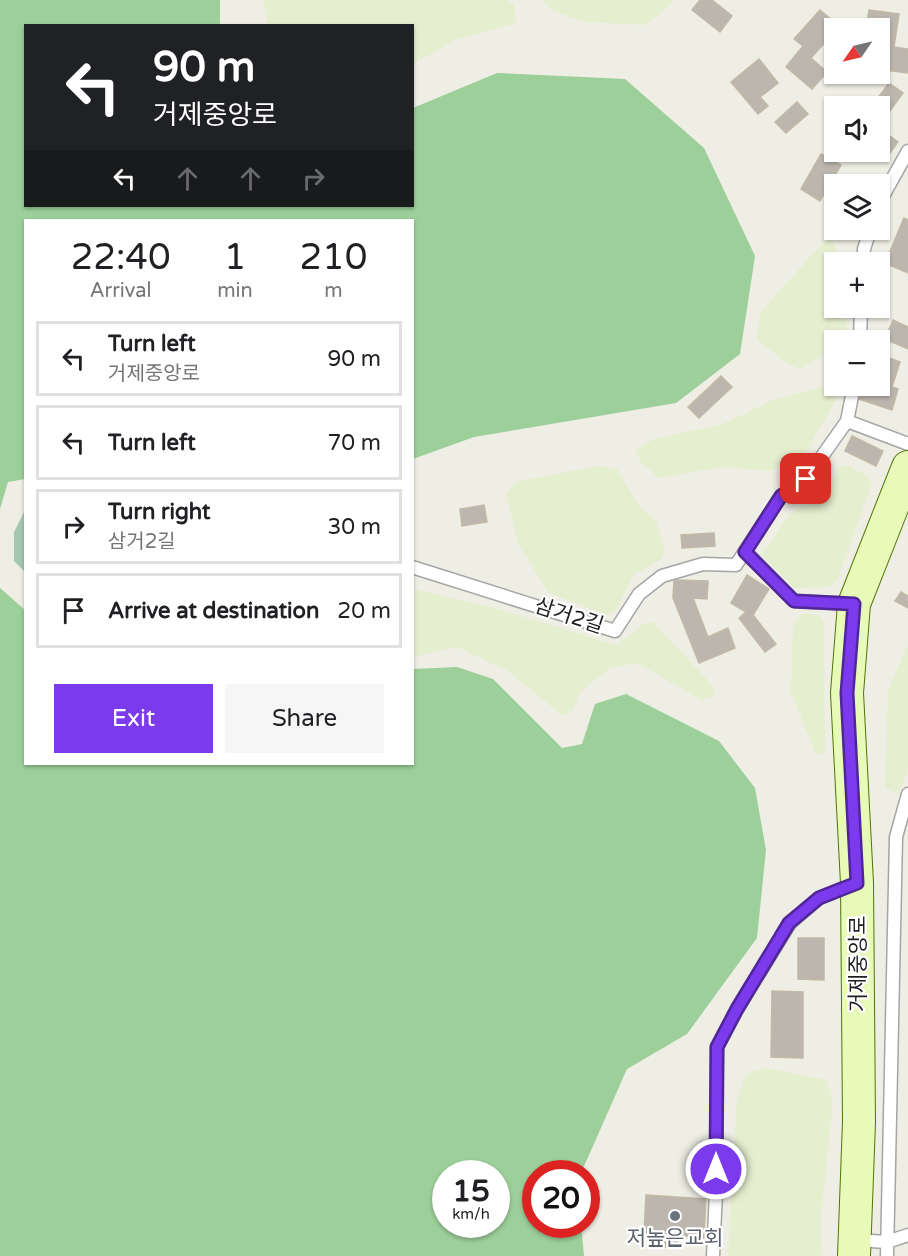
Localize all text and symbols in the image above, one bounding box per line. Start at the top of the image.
north arrow [824,18,890,84]
map controls [824,18,890,396]
text: 90 m [153,42,255,93]
icon: left [54,48,132,126]
button: sound [824,96,890,162]
text: 거제중앙로 [153,99,277,132]
icon: left [108,162,141,195]
icon: ahead [171,162,204,195]
icon: ahead [234,162,267,195]
icon: right [297,162,330,195]
button: layers [824,174,890,240]
text: 22:40 [71,236,171,279]
text: 1 [224,236,246,279]
text: 210 [299,236,367,279]
button: + [824,252,890,318]
text: Arrival [90,279,152,303]
text: min [217,279,253,303]
text: m [324,279,343,303]
button: − [824,330,890,396]
text: Turn left [108,331,196,357]
icon: left [57,342,90,375]
text: 90 m [327,346,381,372]
text: 거제중앙로 [108,362,200,386]
icon: left [57,426,90,459]
text: Turn left [108,430,196,456]
text: 70 m [327,430,381,456]
pin [780,453,831,504]
icon: arrive [789,462,822,495]
text: Turn right [108,499,210,525]
icon: right [57,510,90,543]
text: 30 m [327,514,381,540]
text: 삼거2길 [108,530,176,554]
street label: 삼거2길 [531,593,607,639]
icon: arrive [57,594,90,627]
text: Arrive at destination [108,598,319,624]
text: 20 m [337,598,391,624]
button: Exit [54,684,213,753]
button: Share [225,684,384,753]
street label: 거제중앙로 [846,916,871,1012]
position arrow [684,1137,748,1201]
speed limit sign: 20 [522,1160,600,1238]
text: 15 [452,1173,490,1210]
text: km/h [452,1205,490,1223]
marker: 저높은교회 [668,1209,682,1223]
place label: 저높은교회 [627,1226,723,1251]

